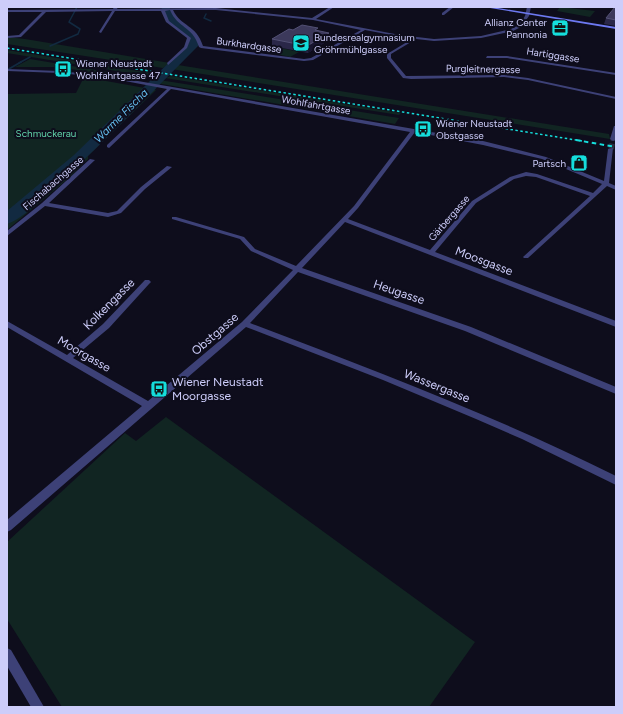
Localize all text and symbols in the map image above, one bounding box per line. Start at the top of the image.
place label: Allianz Center Pannonia [485,16,548,41]
office icon: Allianz Center Pannonia [550,18,570,38]
place label: Bundesrealgymnasium Gröhrmühlgasse [314,31,415,56]
school or university icon: Bundesrealgymnasium Gröhrmühlgasse [291,33,311,53]
street label: Burkhardgasse [216,34,283,56]
street label: Hartiggasse [525,44,581,66]
place label: Wiener Neustadt Wohlfahrtgasse 47 [76,57,161,82]
bus stop icon: Wiener Neustadt Wohlfahrtgasse 47 [53,59,73,79]
street label: Purgleitnergasse [446,62,521,76]
water label: Warme Fischa [91,86,151,146]
street label: Wohlfahrtgasse [280,93,352,118]
place label: Wiener Neustadt Obstgasse [436,117,512,142]
bus stop icon: Wiener Neustadt Obstgasse [413,119,433,139]
park label: Schmuckerau [16,127,76,140]
street label: Fischabachgasse [20,153,86,213]
shop icon: Partsch [569,153,589,173]
place label: Partsch [532,157,566,170]
street label: Gärbergasse [426,192,473,244]
street label: Moosgasse [453,244,515,279]
street label: Kolkengasse [80,275,138,333]
street label: Heugasse [372,277,427,307]
street label: Obstgasse [189,310,242,358]
street label: Moorgasse [55,333,113,375]
street label: Wassergasse [402,366,472,406]
place label: Wiener Neustadt Moorgasse [172,375,264,403]
bus stop icon: Wiener Neustadt Moorgasse [149,379,169,399]

